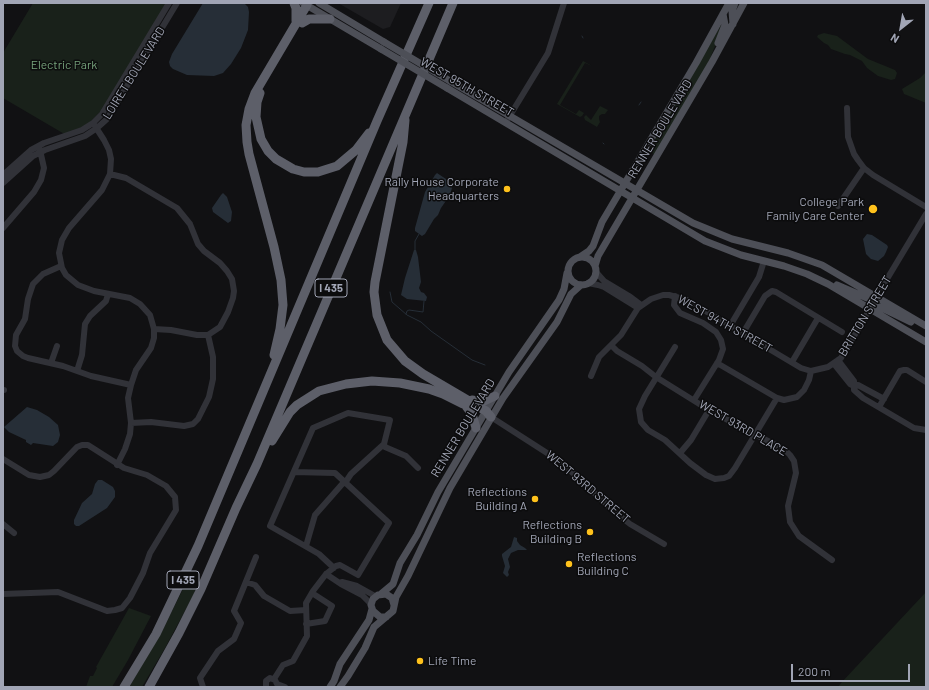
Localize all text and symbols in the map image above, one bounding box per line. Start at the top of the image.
north arrow [881,8,921,48]
street label: LOIRET BOULEVARD [100,24,168,122]
text: N [888,31,901,46]
street label: WEST 95TH STREET [418,54,516,120]
park label: Electric Park [31,58,97,72]
street label: RENNER BOULEVARD [625,77,695,181]
place label: Rally House Corporate Headquarters [384,175,499,203]
marker: Rally House Corporate Headquarters [502,184,512,194]
place label: College Park Family Care Center [766,195,864,223]
marker: College Park Family Care Center [867,203,879,215]
street label: BRITTON STREET [835,273,895,359]
road number: I 435 [315,279,347,297]
street label: WEST 94TH STREET [675,292,775,356]
street label: RENNER BOULEVARD [428,376,498,480]
street label: WEST 93RD PLACE [696,397,790,459]
street label: WEST 93RD STREET [543,448,633,526]
place label: Reflections Building A [467,485,527,513]
marker: Reflections Building A [530,494,540,504]
place label: Reflections Building B [522,518,582,546]
marker: Reflections Building B [585,527,595,537]
place label: Reflections Building C [577,550,637,578]
marker: Reflections Building C [564,559,574,569]
road number: I 435 [167,571,199,589]
place label: Life Time [428,654,476,668]
marker: Life Time [415,656,425,666]
scale bar [793,656,912,682]
text: 200 m [798,664,830,678]

